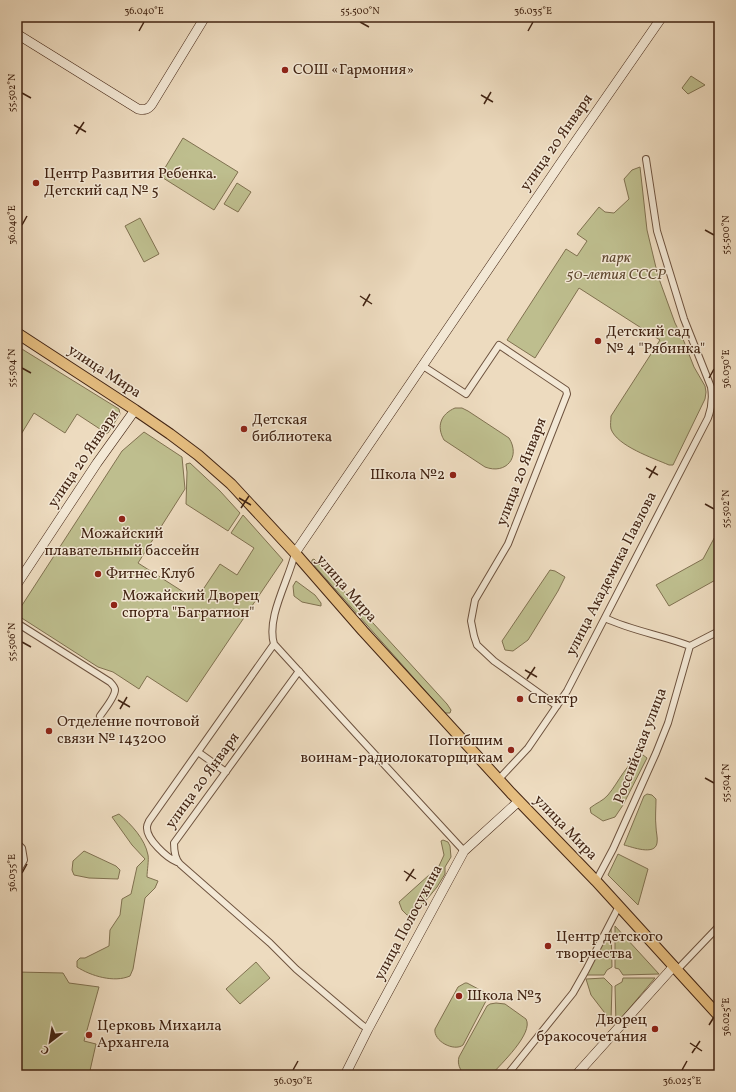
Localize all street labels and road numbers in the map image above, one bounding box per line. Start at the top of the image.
street label: улица 20 Января [516,90,599,196]
street label: улица Мира [63,340,145,404]
street label: улица 20 Января [43,406,125,512]
street label: улица 20 Января [492,415,552,529]
street label: улица Академика Павлова [561,488,663,660]
street label: улица Мира [311,550,381,628]
street label: Российская улица [609,685,673,807]
street label: улица 20 Января [161,728,245,833]
street label: улица Мира [528,791,602,865]
street label: улица Полосухина [370,861,448,985]

